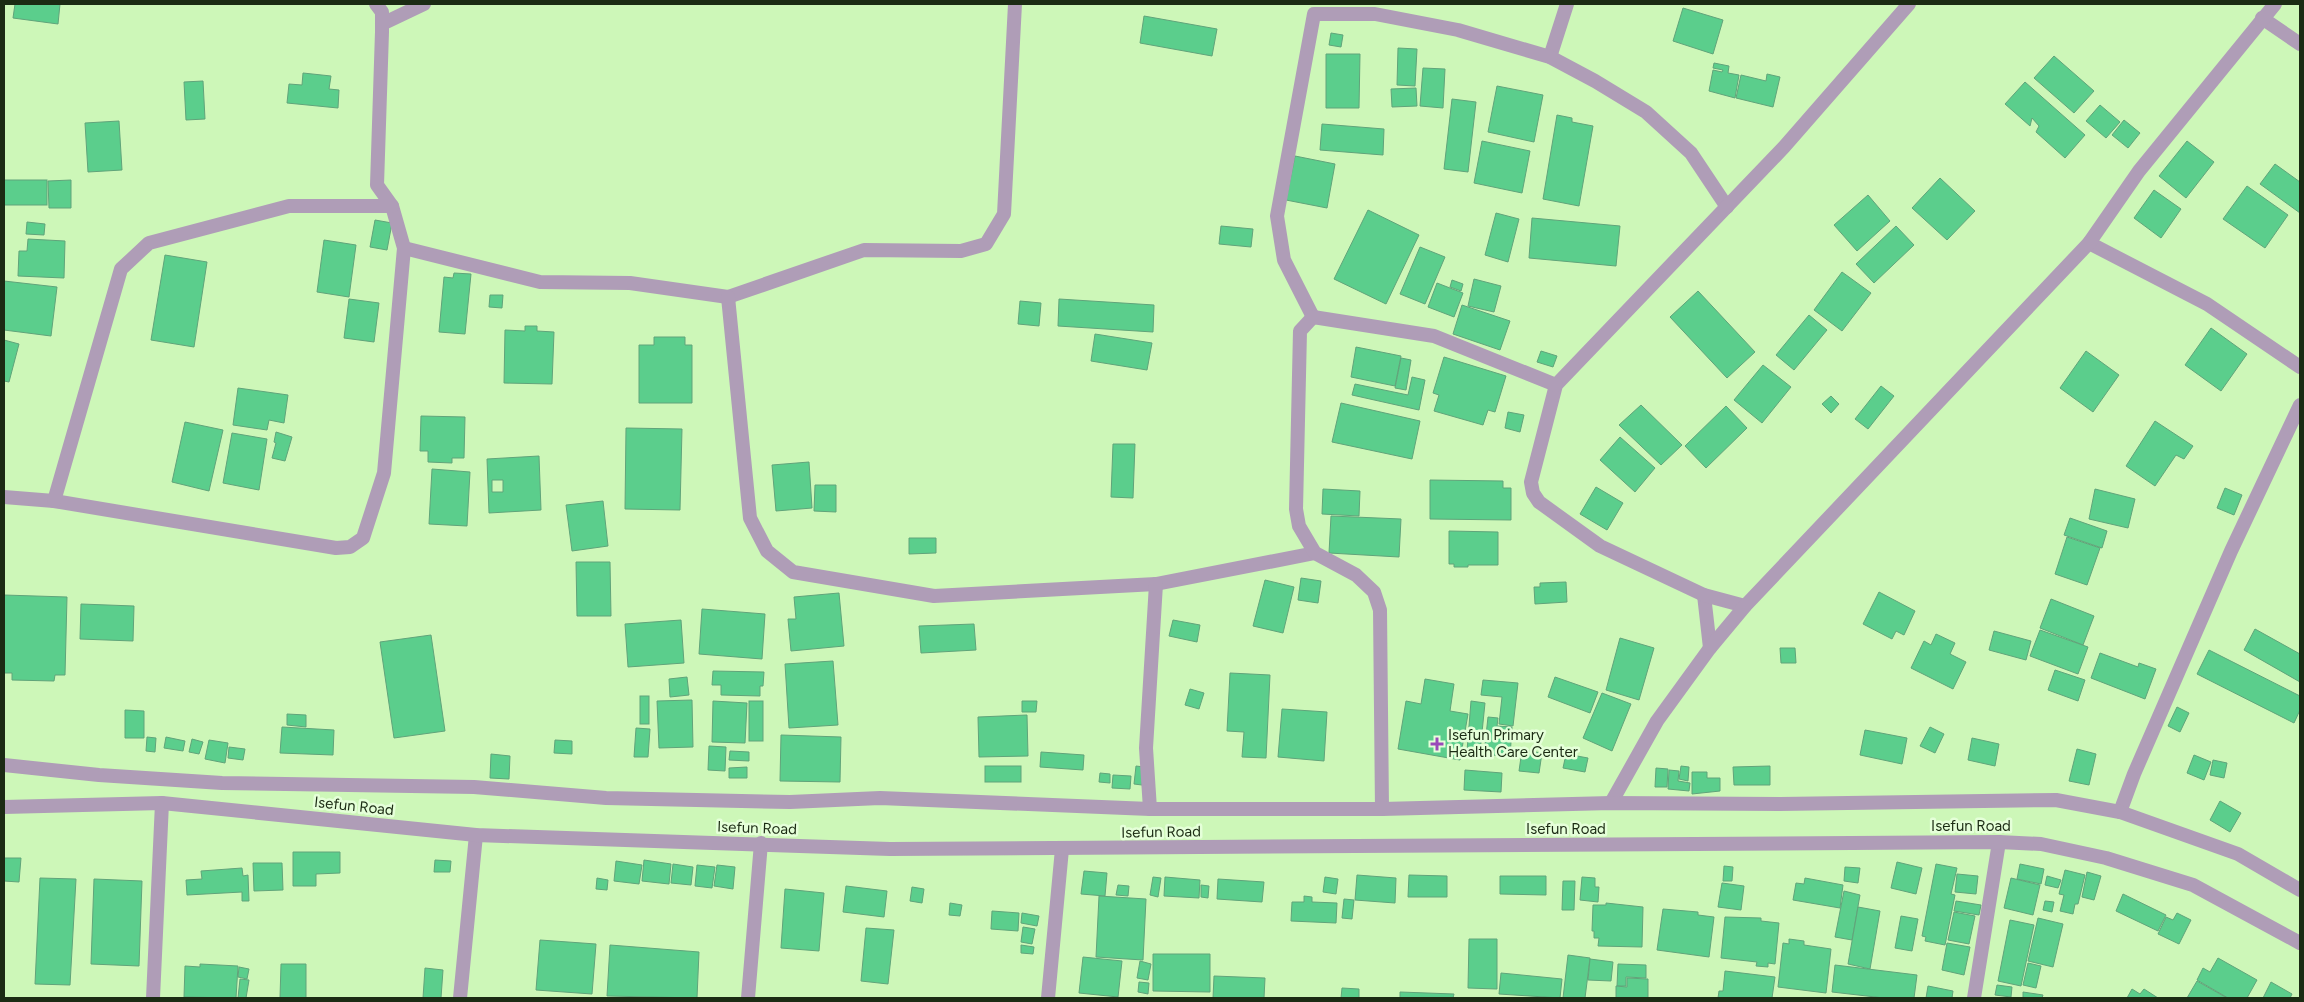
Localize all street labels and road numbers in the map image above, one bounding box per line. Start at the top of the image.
street label: Isefun Road [313,793,395,819]
street label: Isefun Road [1931,817,2011,835]
street label: Isefun Road [717,818,797,838]
street label: Isefun Road [1526,820,1606,838]
street label: Isefun Road [1121,822,1201,842]

